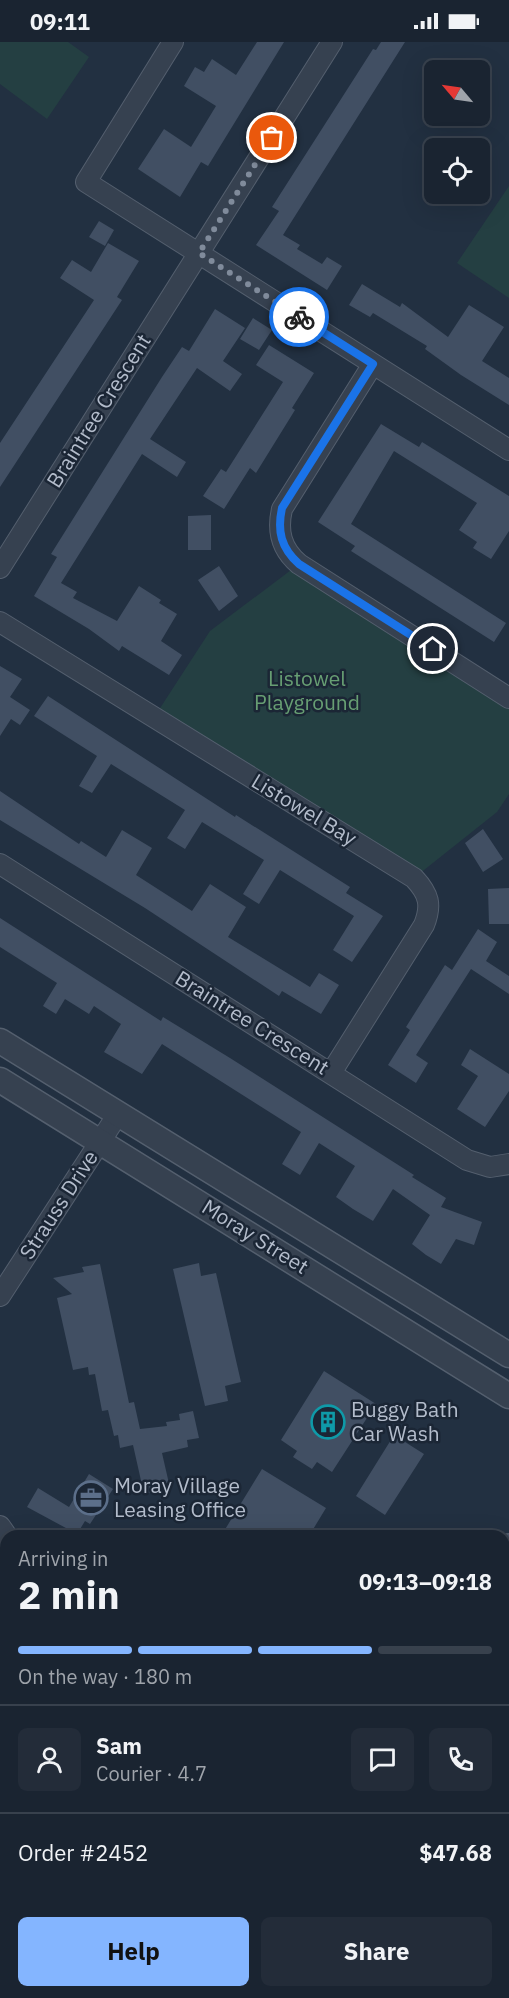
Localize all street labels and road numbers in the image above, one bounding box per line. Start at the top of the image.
street label: Braintree Crescent [40,328,157,493]
street label: Listowel Bay [247,767,363,852]
street label: Braintree Crescent [170,964,335,1081]
street label: Strauss Drive [13,1145,104,1264]
street label: Moray Street [197,1192,314,1280]

